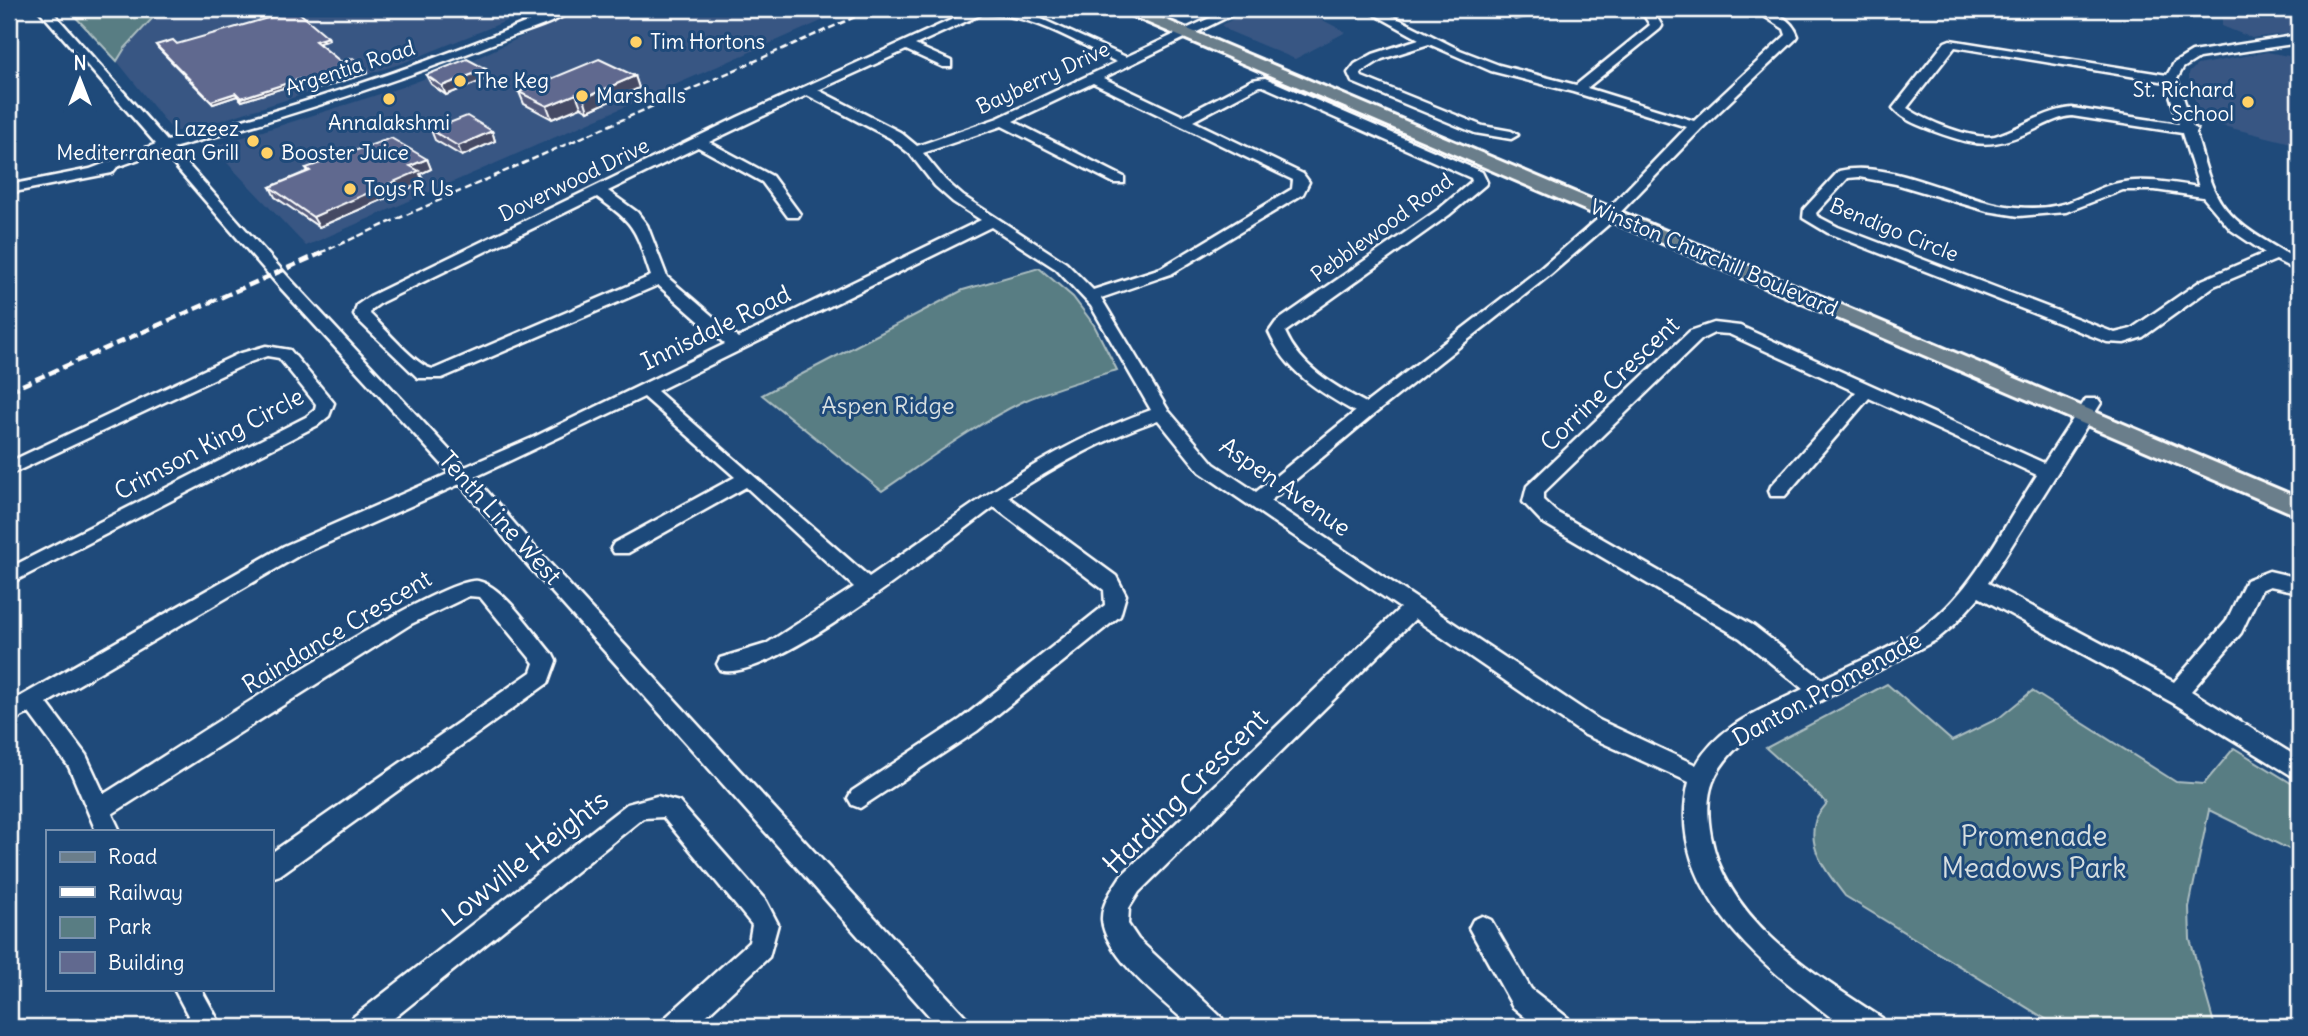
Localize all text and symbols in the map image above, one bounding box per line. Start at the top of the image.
place label: Tim Hortons [650,28,765,55]
street label: Argentia Road [282,34,418,101]
marker: Tim Hortons [628,34,644,50]
street label: Bayberry Drive [972,35,1114,120]
north arrow [46,46,116,116]
text: N [73,51,87,75]
place label: The Keg [474,67,549,94]
marker: The Keg [452,73,468,89]
place label: St. Richard School [2133,76,2234,127]
place label: Marshalls [596,82,686,109]
marker: Marshalls [574,88,590,104]
marker: Annalakshmi [381,91,397,107]
marker: St. Richard School [2240,94,2256,110]
place label: Annalakshmi [328,109,450,136]
place label: Lazeez Mediterranean Grill [56,115,239,166]
street label: Doverwood Drive [494,131,653,228]
marker: Lazeez Mediterranean Grill [245,133,261,149]
place label: Booster Juice [281,139,409,166]
marker: Booster Juice [259,145,275,161]
street label: Pebblewood Road [1305,167,1458,288]
place label: Toys R Us [364,175,454,202]
marker: Toys R Us [342,181,358,197]
street label: Bendigo Circle [1826,191,1962,268]
street label: Winston Churchill Boulevard [1586,193,1842,322]
street label: Innisdale Road [636,278,795,376]
street label: Corrine Crescent [1534,309,1685,457]
street label: Crimson King Circle [109,380,308,506]
park label: Aspen Ridge [821,390,955,420]
street label: Aspen Avenue [1214,430,1357,542]
street label: Tenth Line West [433,445,568,590]
street label: Raindance Crescent [236,563,436,699]
street label: Danton Promenade [1727,624,1926,753]
street label: Harding Crescent [1095,701,1275,881]
street label: Lowville Heights [434,782,616,934]
park label: Promenade Meadows Park [1942,818,2126,886]
legend [46,830,273,990]
text: Road [108,843,157,870]
text: Railway [108,879,183,906]
text: Park [108,913,151,940]
text: Building [108,949,184,976]

